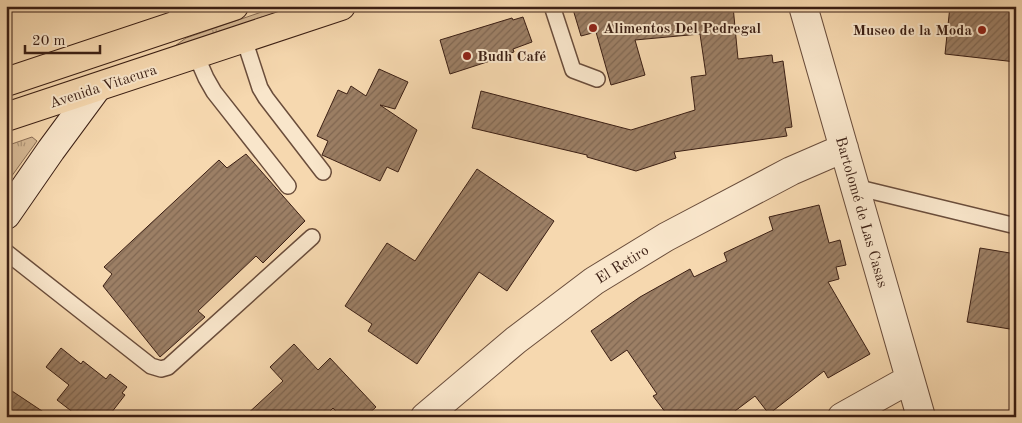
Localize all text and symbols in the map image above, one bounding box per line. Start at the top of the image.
scale bar [25,22,100,54]
marker: Alimentos Del Pedregal [587,22,599,34]
place label: Alimentos Del Pedregal [603,22,762,37]
place label: Museo de la Moda [853,24,972,39]
marker: Museo de la Moda [976,24,988,36]
text: 20 m [32,34,66,49]
marker: Budh Café [461,50,473,62]
place label: Budh Café [477,50,546,65]
street label: Avenida Vitacura [48,63,160,112]
street label: Bartolomé de Las Casas [832,135,889,290]
street label: El Retiro [594,243,652,287]

